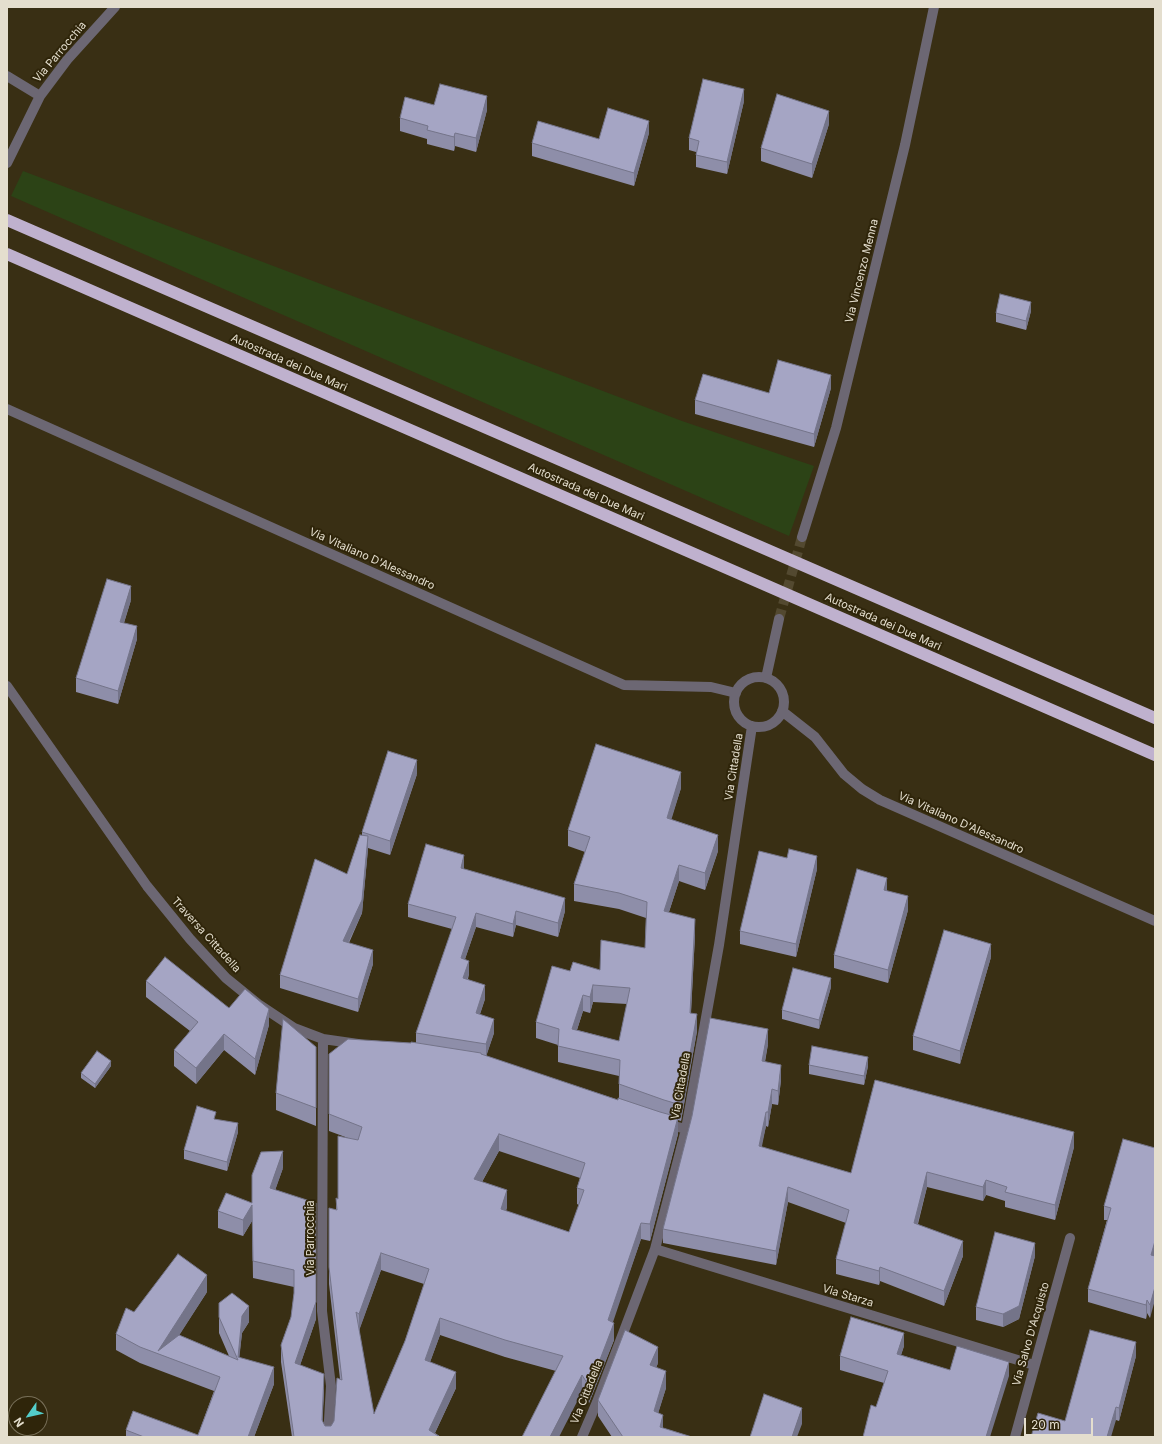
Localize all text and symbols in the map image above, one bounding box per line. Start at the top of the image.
street label: Via Parrocchia [31,19,89,85]
street label: Via Vincenzo Menna [843,218,881,324]
street label: Autostrada dei Due Mari [229,331,349,395]
street label: Autostrada dei Due Mari [526,460,646,524]
street label: Via Vitaliano D'Alessandro [307,525,437,593]
street label: Autostrada dei Due Mari [823,590,943,654]
street label: Via Cittadella [722,732,746,802]
street label: Via Vitaliano D'Alessandro [896,789,1026,857]
street label: Traversa Cittadella [169,895,243,975]
street label: Via Cittadella [669,1051,693,1121]
street label: Via Parrocchia [304,1200,318,1276]
street label: Via Salvo D'Acquisto [1010,1281,1052,1387]
street label: Via Starza [821,1282,875,1310]
street label: Via Cittadella [568,1358,606,1426]
north arrow [8,1396,48,1436]
scale bar [1026,1410,1095,1436]
text: N [11,1415,27,1430]
text: 20 m [1031,1417,1060,1432]

